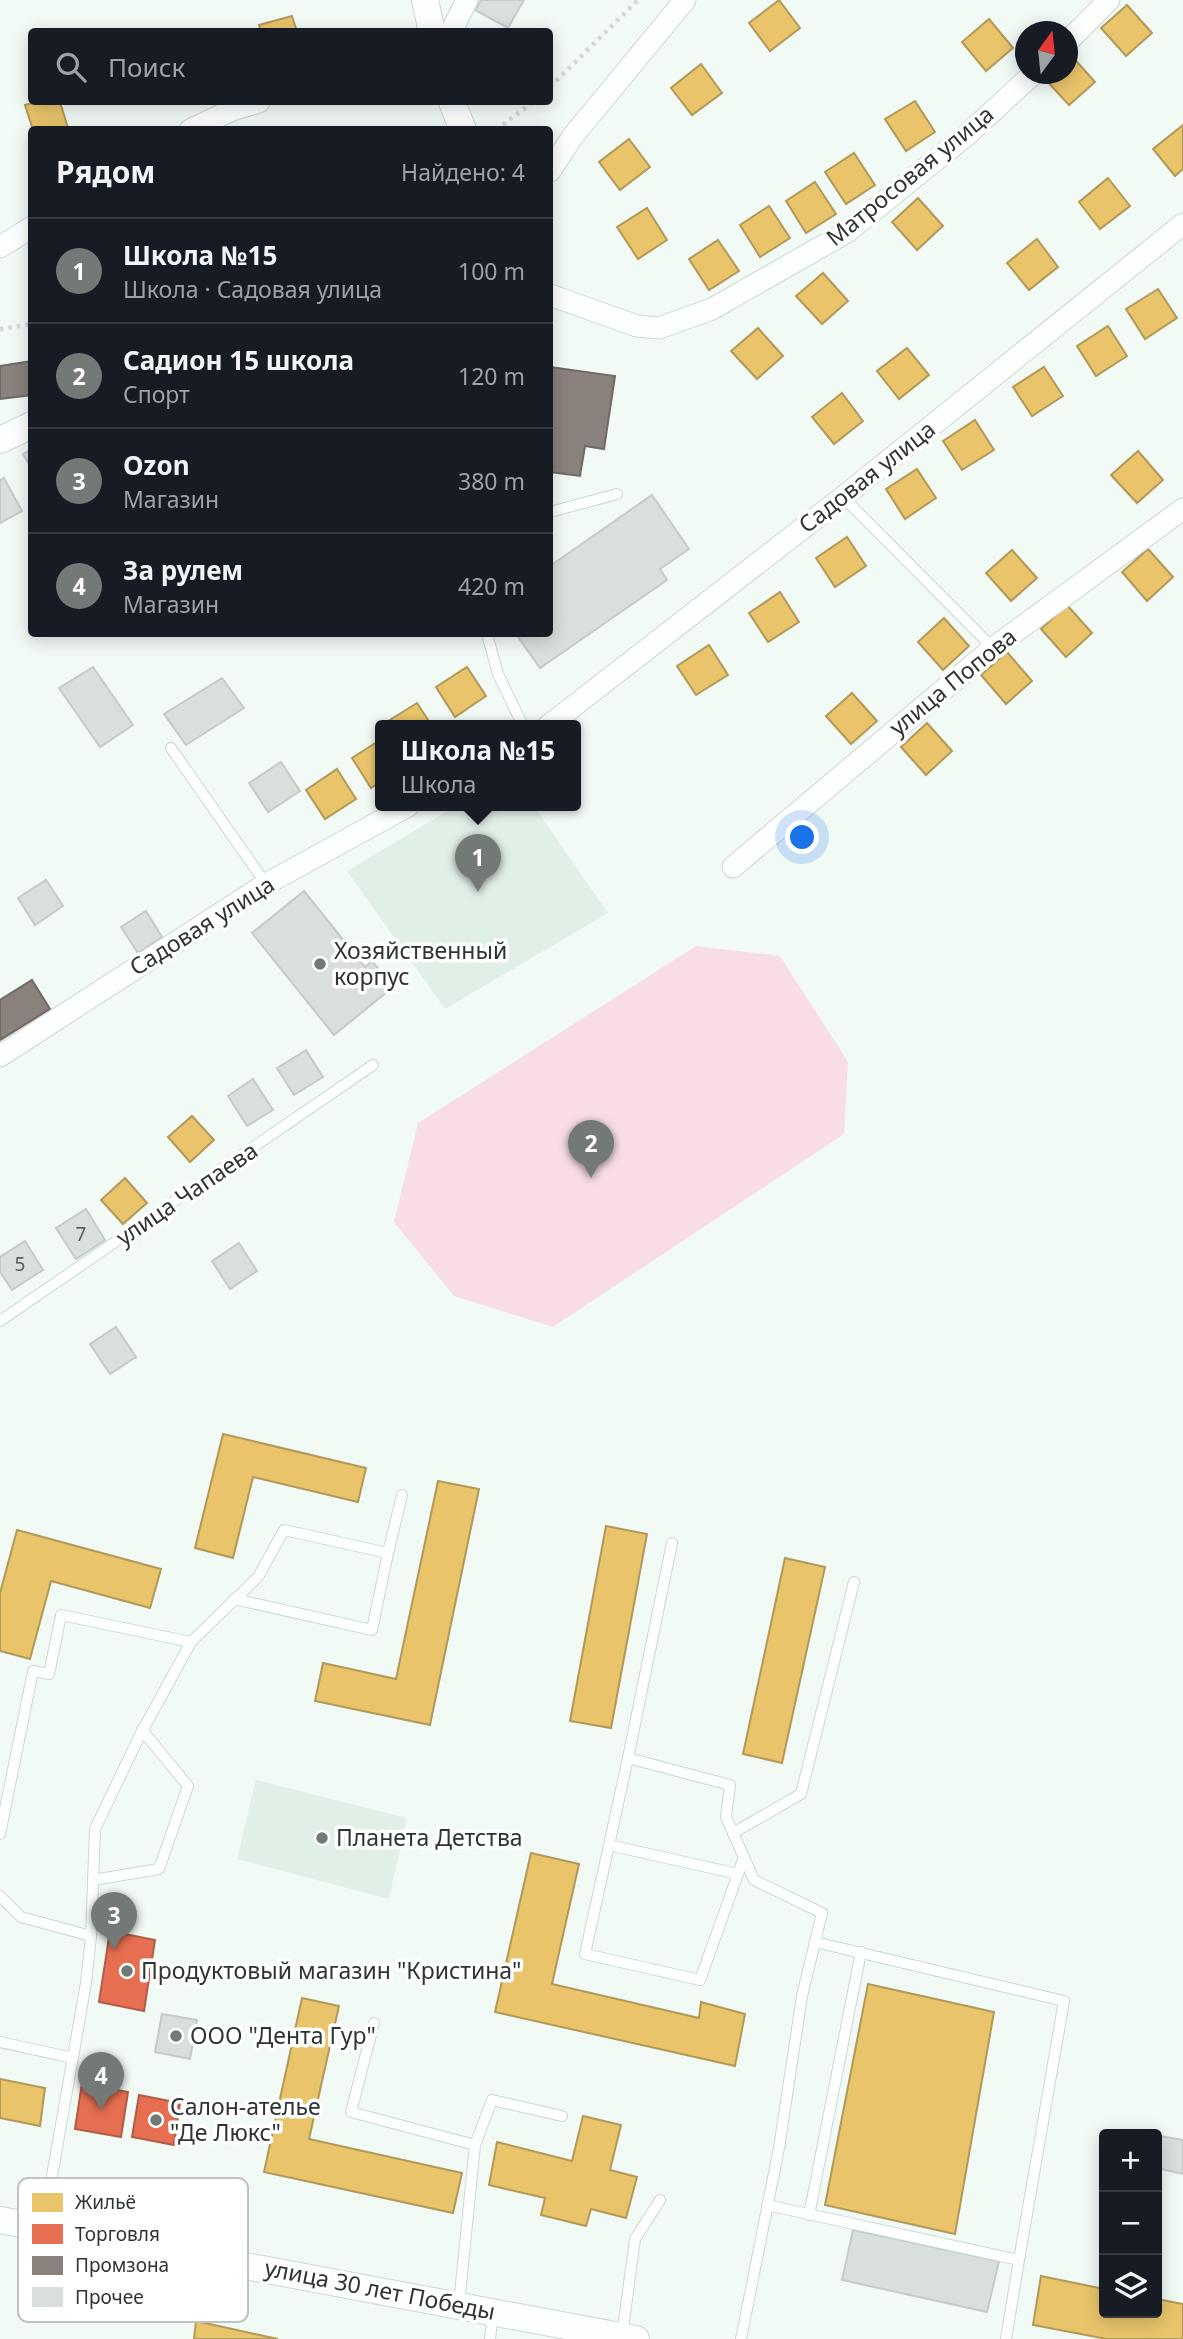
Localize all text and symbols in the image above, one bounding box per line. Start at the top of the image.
north arrow [1015,21,1078,84]
search box [28,28,553,105]
icon: search [52,48,90,86]
text: Поиск [108,49,185,85]
street label: Матросовая улица [819,98,1000,253]
text: Рядом [56,151,155,192]
text: Найдено: 4 [401,156,525,188]
text: Школа №15 [123,237,277,273]
text: 1 [72,255,86,287]
text: 100 m [458,255,525,287]
text: Школа · Садовая улица [123,273,382,305]
text: Садион 15 школа [123,342,354,378]
text: 2 [72,360,86,392]
text: 120 m [458,360,525,392]
text: Спорт [123,378,190,410]
street label: Садовая улица [791,413,941,540]
text: Ozon [123,447,190,483]
text: 3 [72,465,86,497]
text: 380 m [458,465,525,497]
text: Магазин [123,483,219,515]
text: За рулем [123,552,243,588]
text: 4 [72,570,86,602]
text: 420 m [458,570,525,602]
text: Магазин [123,588,219,620]
street label: улица Попова [882,620,1023,742]
popup [375,720,581,811]
text: Школа №15 [401,732,555,768]
text: Школа [401,768,476,800]
your location [785,820,819,854]
pin: 1 [455,834,501,892]
street label: Садовая улица [123,868,280,983]
place label: Хозяйственный корпус [334,934,507,992]
marker: Хозяйственный корпус [312,956,328,972]
pin: 2 [568,1120,614,1178]
street label: улица Чапаева [109,1134,264,1252]
house number: 7 [76,1221,86,1247]
house number: 5 [15,1251,25,1277]
place label: Планета Детства [336,1821,523,1853]
marker: Планета Детства [314,1830,330,1846]
pin: 3 [91,1892,137,1950]
place label: Продуктовый магазин "Кристина" [141,1954,521,1986]
marker: Продуктовый магазин "Кристина" [119,1963,135,1979]
place label: ООО "Дента Гур" [190,2019,376,2051]
marker: ООО "Дента Гур" [168,2028,184,2044]
pin: 4 [78,2052,124,2110]
place label: Салон-ателье "Де Люкс" [170,2090,321,2148]
marker: Салон-ателье "Де Люкс" [148,2112,164,2128]
map controls [1099,2129,1162,2318]
button: + [1099,2129,1162,2192]
legend [18,2178,248,2322]
text: Жильё [75,2189,136,2215]
button: − [1099,2192,1162,2255]
text: Торговля [75,2221,160,2247]
street label: улица 30 лет Победы [262,2251,498,2327]
text: Промзона [75,2252,169,2278]
button: layers [1099,2255,1162,2318]
text: Прочее [75,2284,144,2310]

